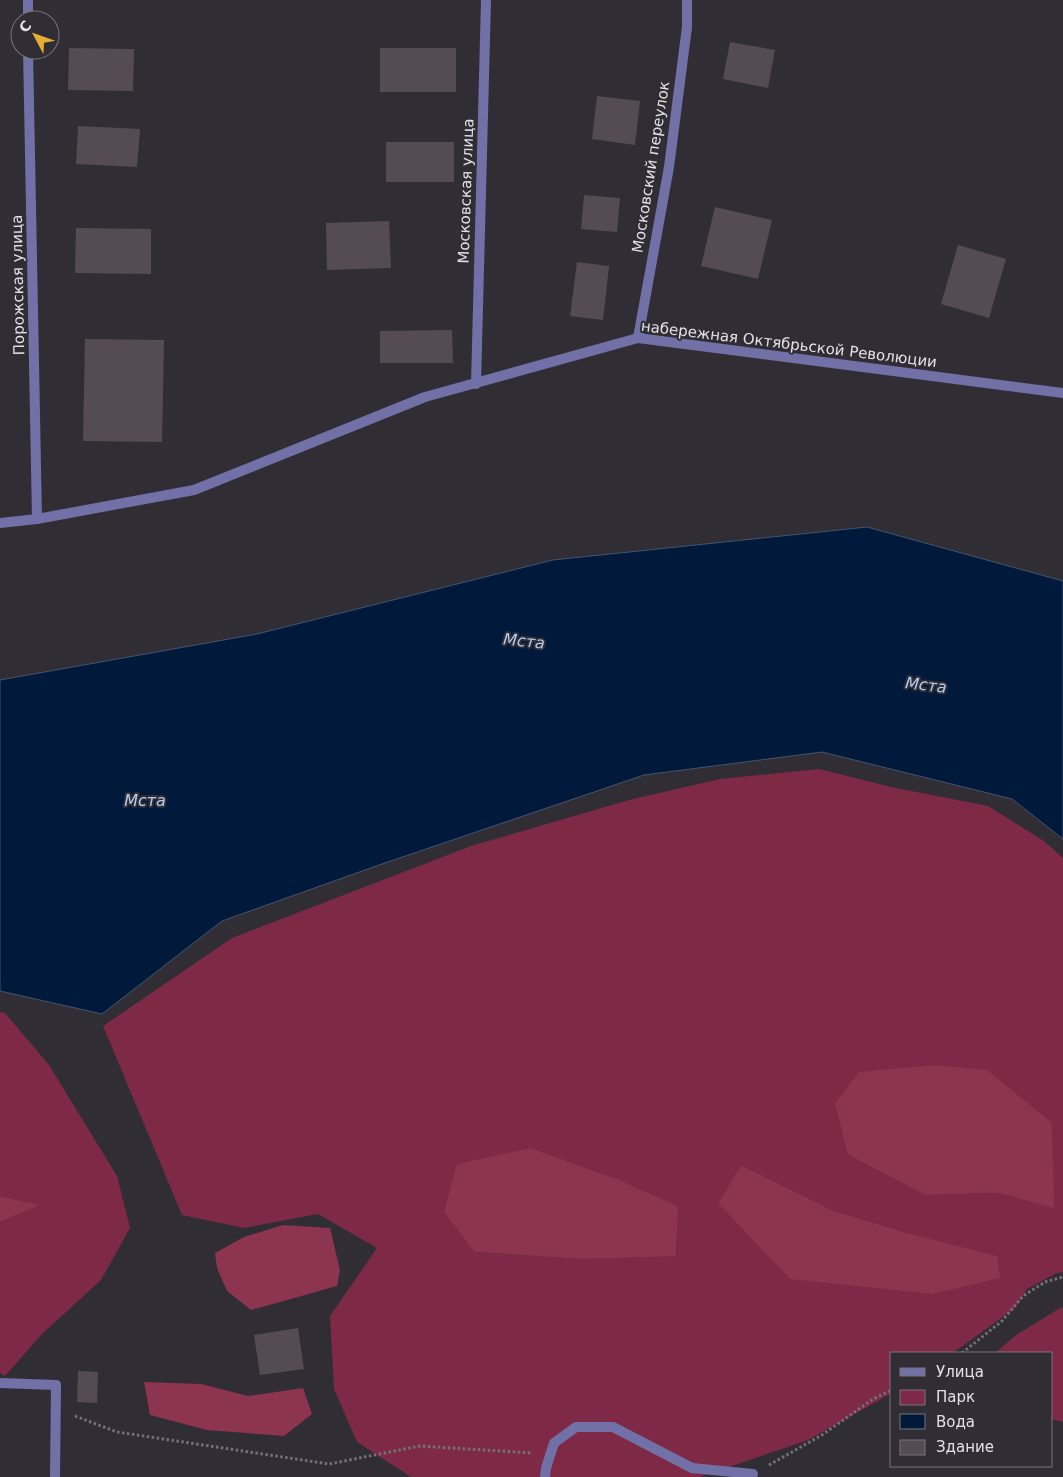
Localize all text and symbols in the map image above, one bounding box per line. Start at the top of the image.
north arrow [10,10,60,60]
text: С [16,17,35,36]
street label: Московский переулок [629,80,673,254]
street label: Московская улица [454,118,478,264]
street label: Порожская улица [8,215,28,355]
street label: набережная Октябрьской Революции [640,317,938,371]
water label: Мста [502,629,546,653]
water label: Мста [904,673,948,697]
water label: Мста [124,791,166,810]
legend [890,1352,1053,1467]
text: Улица [936,1363,984,1381]
text: Парк [936,1388,975,1406]
text: Вода [936,1413,975,1431]
text: Здание [936,1438,994,1456]

